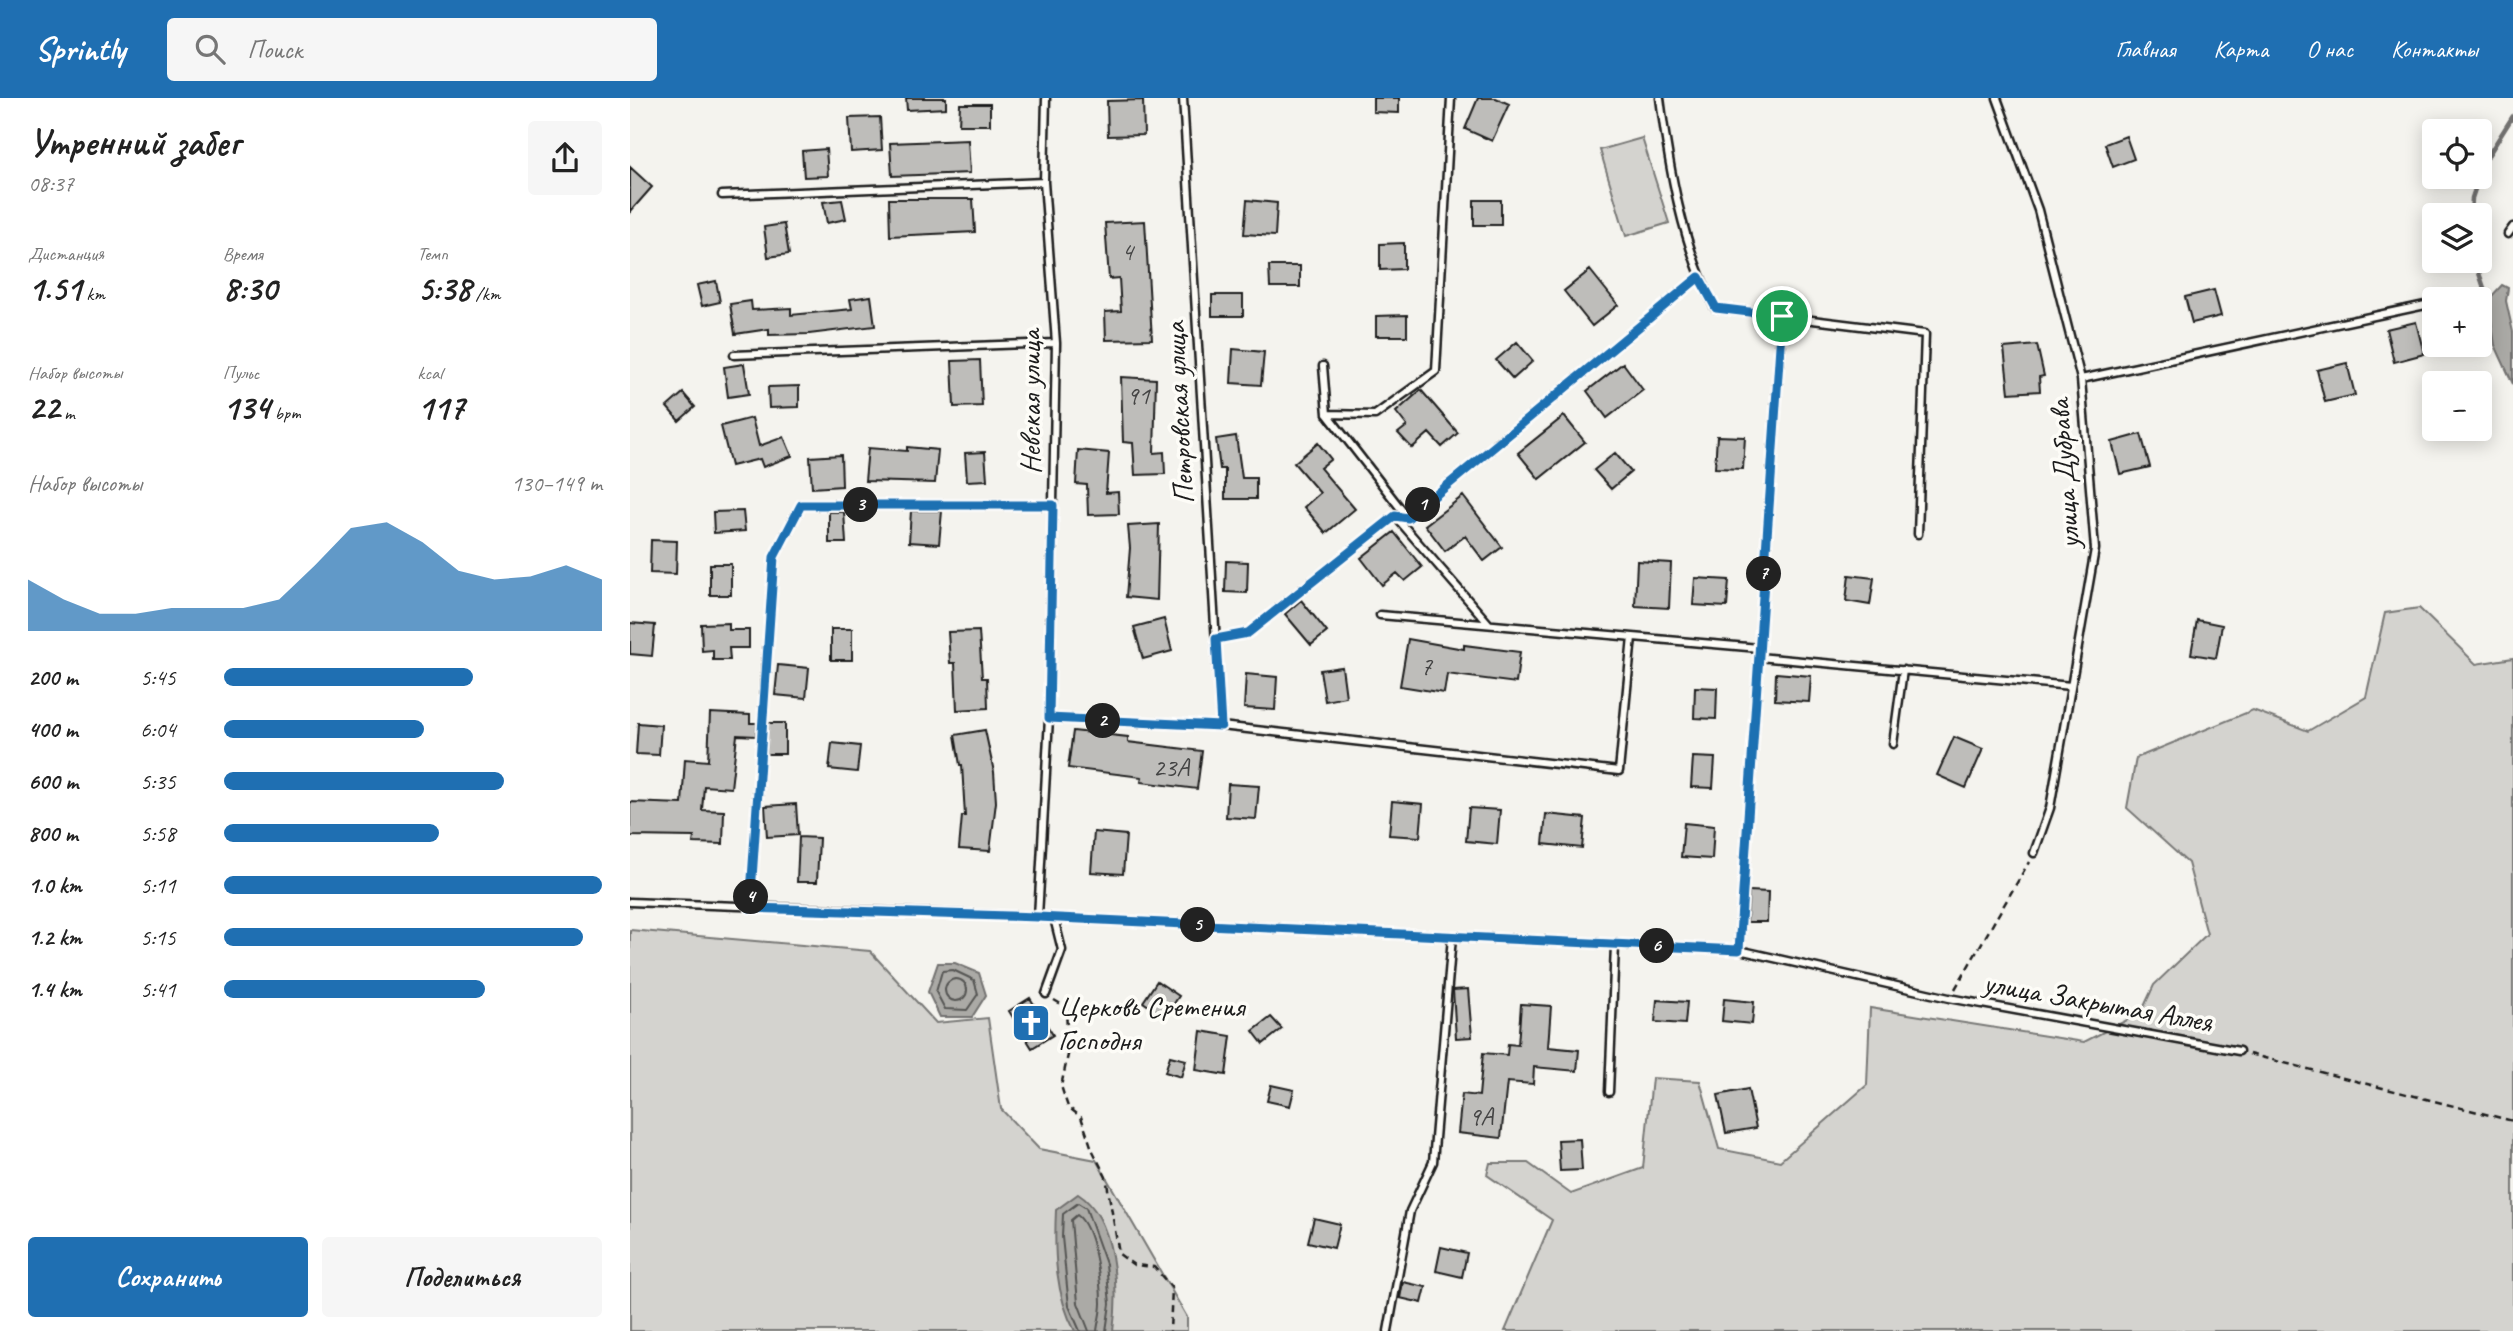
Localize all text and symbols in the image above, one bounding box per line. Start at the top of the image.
search box [167,18,657,81]
text: Sprintly [35,28,125,70]
icon: search [191,30,229,68]
text: Поиск [247,33,302,66]
text: Главная [2115,34,2176,64]
text: Карта [2214,34,2268,64]
text: О нас [2306,34,2353,64]
text: Контакты [2391,34,2478,64]
text: Утренний забег [28,119,240,166]
map controls [2422,119,2492,441]
button: locate [2422,119,2492,189]
button: share [528,121,602,195]
text: 08:37 [28,169,74,198]
button: layers [2422,203,2492,273]
house number: 4 [1121,235,1135,268]
text: Дистанция [28,242,104,266]
text: Время [223,242,263,266]
text: Темп [417,242,448,266]
text: 1.51 [28,266,82,311]
text: 8:30 [223,266,277,311]
text: 5:38 [417,266,471,311]
text: km [82,282,105,306]
text: /km [471,282,500,306]
pin [1752,286,1812,346]
button: + [2422,287,2492,357]
icon: arrive [1763,297,1801,335]
street label: Петровская улица [1155,319,1203,505]
street label: Невская улица [1011,327,1049,474]
text: Набор высоты [28,361,122,385]
text: Пульс [223,361,259,385]
text: kcal [417,361,442,385]
button: − [2422,371,2492,441]
house number: 91 [1126,379,1151,412]
text: 22 [28,385,60,430]
text: 134 [223,385,270,430]
text: 117 [417,385,464,430]
street label: улица Дубрава [2040,395,2088,552]
text: m [60,401,75,425]
text: bpm [270,401,301,425]
text: Набор высоты [28,469,142,498]
text: 130–149 m [511,469,602,498]
pin: 3 [844,488,878,522]
pin: 1 [1406,488,1440,522]
text: 3 [856,492,865,516]
text: 1 [1418,492,1427,516]
pin: 7 [1746,556,1782,592]
text: 7 [1759,561,1768,585]
house number: 7 [1420,650,1433,683]
text: 200 m [28,663,78,692]
text: 5:45 [140,663,176,692]
pin: 2 [1086,704,1120,738]
text: 2 [1098,708,1107,732]
text: 400 m [28,715,78,744]
text: 6:04 [140,715,176,744]
house number: 23А [1153,751,1191,784]
text: 600 m [28,767,78,796]
text: 5:35 [140,767,176,796]
text: 800 m [28,819,78,848]
text: 5:58 [140,819,176,848]
text: 1.0 km [28,871,82,900]
text: 5:11 [140,871,176,900]
pin: 4 [734,880,768,914]
text: 4 [746,884,755,908]
pin: 5 [1180,908,1216,942]
text: 5 [1193,912,1202,936]
text: 1.2 km [28,923,82,952]
text: 5:15 [140,923,176,952]
pin: 6 [1640,928,1674,964]
text: 6 [1652,933,1661,957]
street label: улица Закрытая Аллея [1979,963,2216,1041]
text: 1.4 km [28,975,82,1004]
text: 5:41 [140,975,176,1004]
place label: Церковь Сретения Господня [1058,987,1247,1059]
church icon: Церковь Сретения Господня [1010,1002,1052,1044]
house number: 9А [1469,1100,1495,1133]
button: Сохранить [28,1237,308,1317]
button: Поделиться [322,1237,602,1317]

